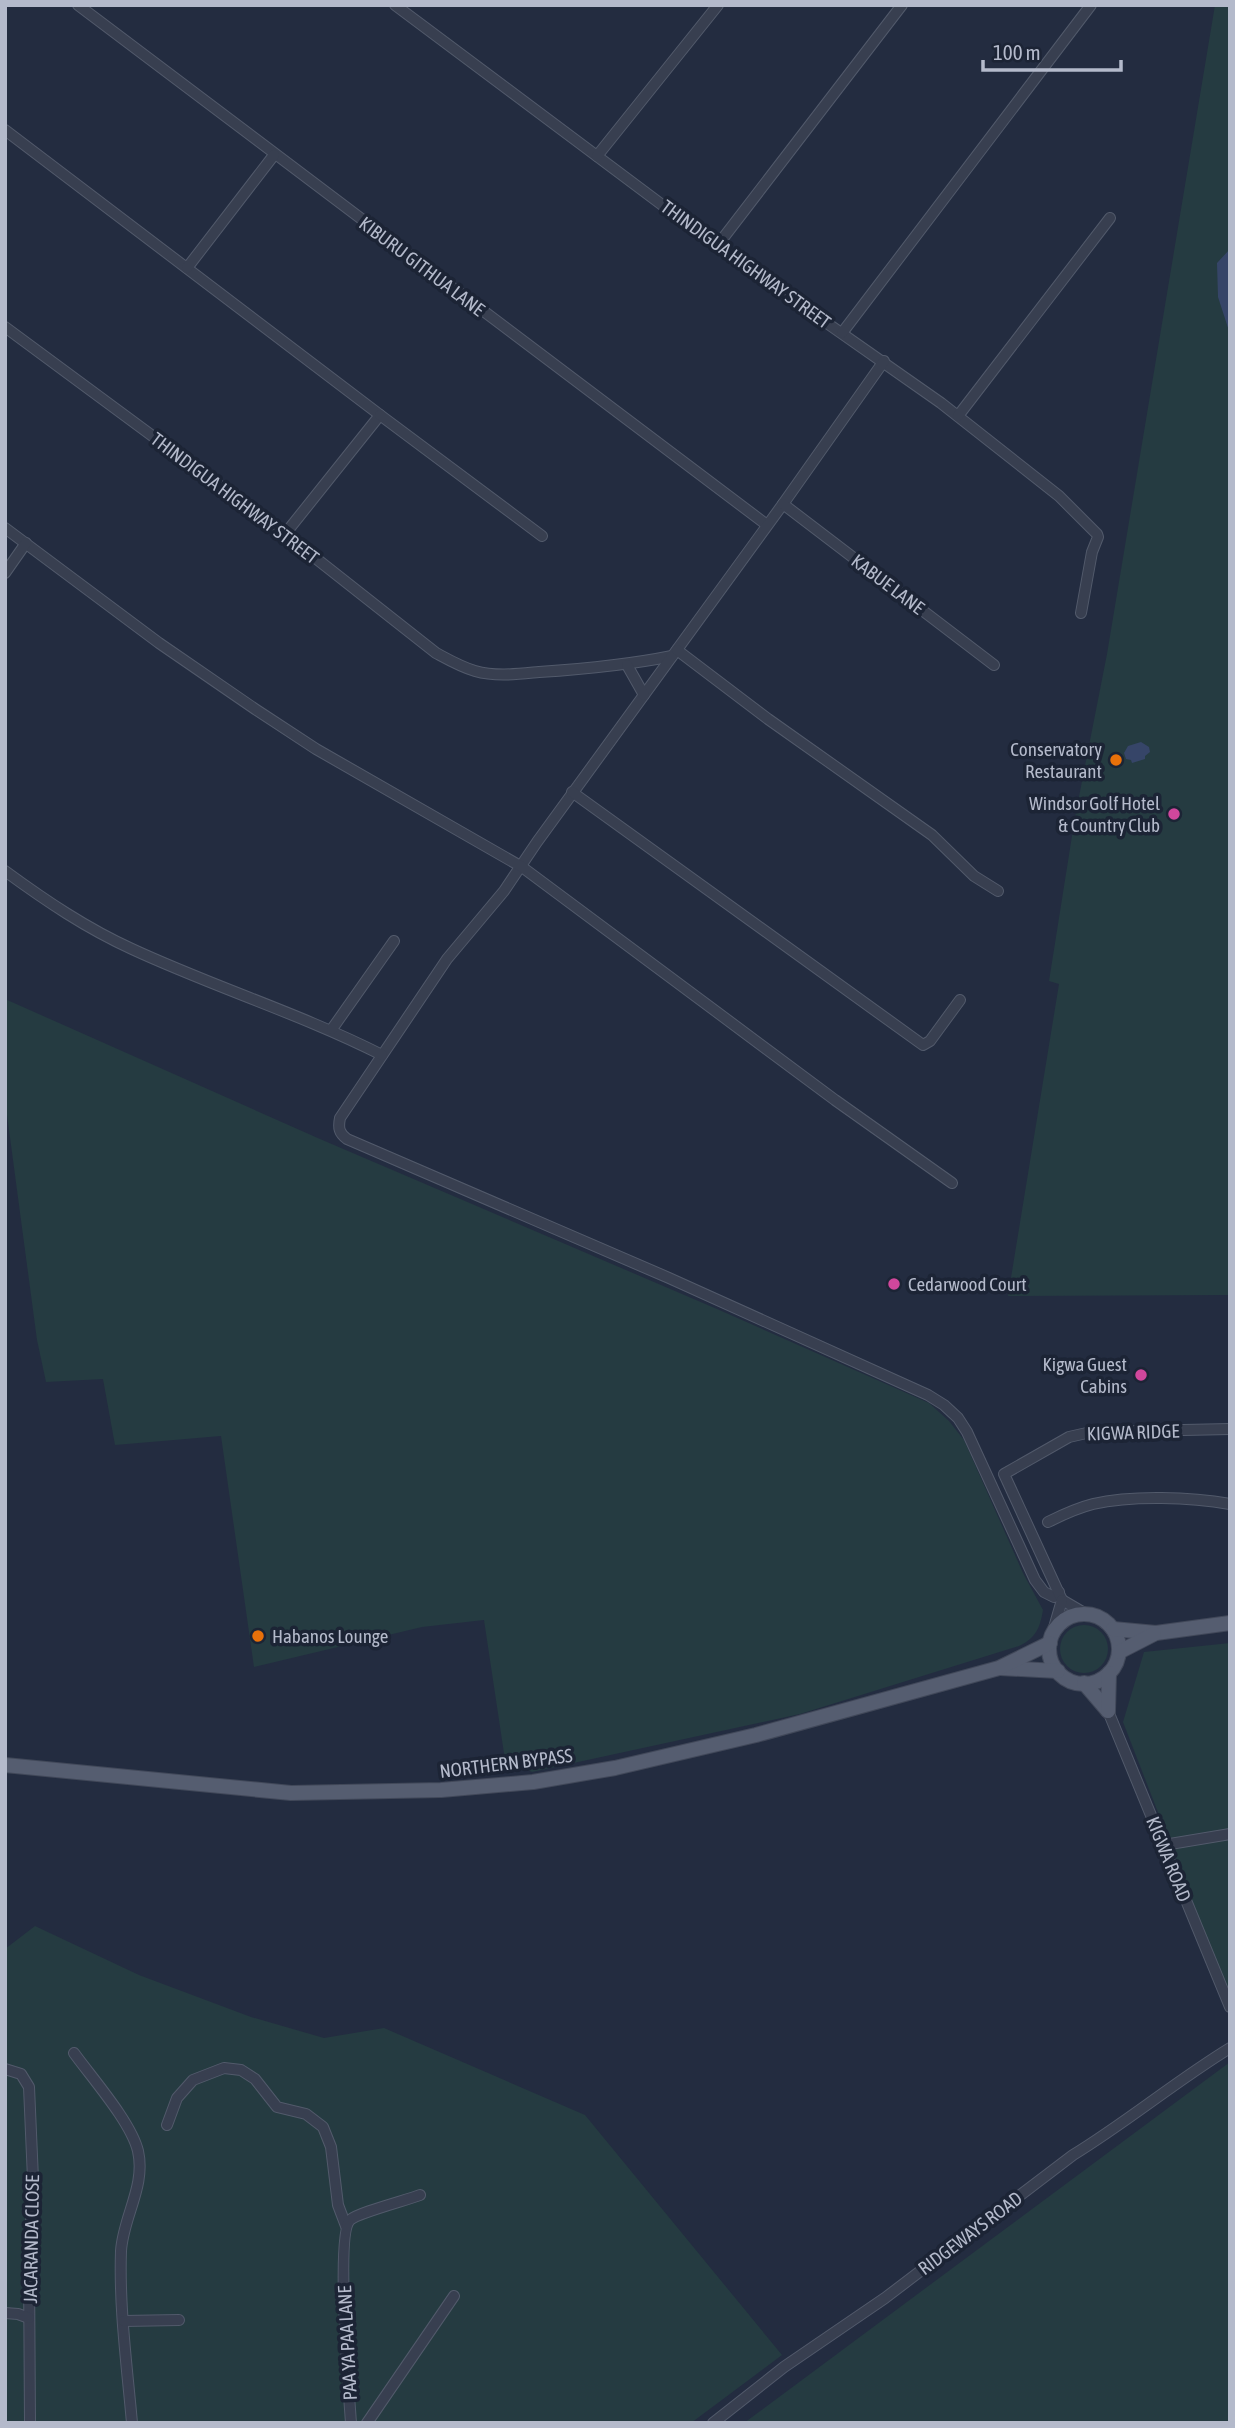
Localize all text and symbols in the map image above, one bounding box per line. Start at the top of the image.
scale bar [983,28,1121,72]
text: 100 m [993,40,1041,64]
street label: THINDIGUA HIGHWAY STREET [657,195,836,333]
street label: KIBURU GITHUA LANE [355,212,489,320]
street label: THINDIGUA HIGHWAY STREET [147,428,324,569]
street label: KABUE LANE [847,549,929,619]
place label: Conservatory Restaurant [1010,738,1102,782]
marker: Conservatory Restaurant [1108,752,1124,768]
place label: Windsor Golf Hotel & Country Club [1029,792,1160,836]
marker: Windsor Golf Hotel & Country Club [1166,806,1182,822]
place label: Cedarwood Court [908,1273,1027,1295]
marker: Cedarwood Court [886,1276,902,1292]
place label: Kigwa Guest Cabins [1043,1353,1127,1397]
marker: Kigwa Guest Cabins [1133,1367,1149,1383]
street label: KIGWA RIDGE [1086,1419,1180,1445]
place label: Habanos Lounge [272,1625,388,1647]
marker: Habanos Lounge [250,1628,266,1644]
street label: NORTHERN BYPASS [438,1744,574,1782]
street label: KIGWA ROAD [1142,1813,1196,1905]
street label: JACARANDA CLOSE [19,2175,43,2303]
street label: RIDGEWAYS ROAD [914,2187,1026,2279]
street label: PAA YA PAA LANE [333,2285,361,2401]

